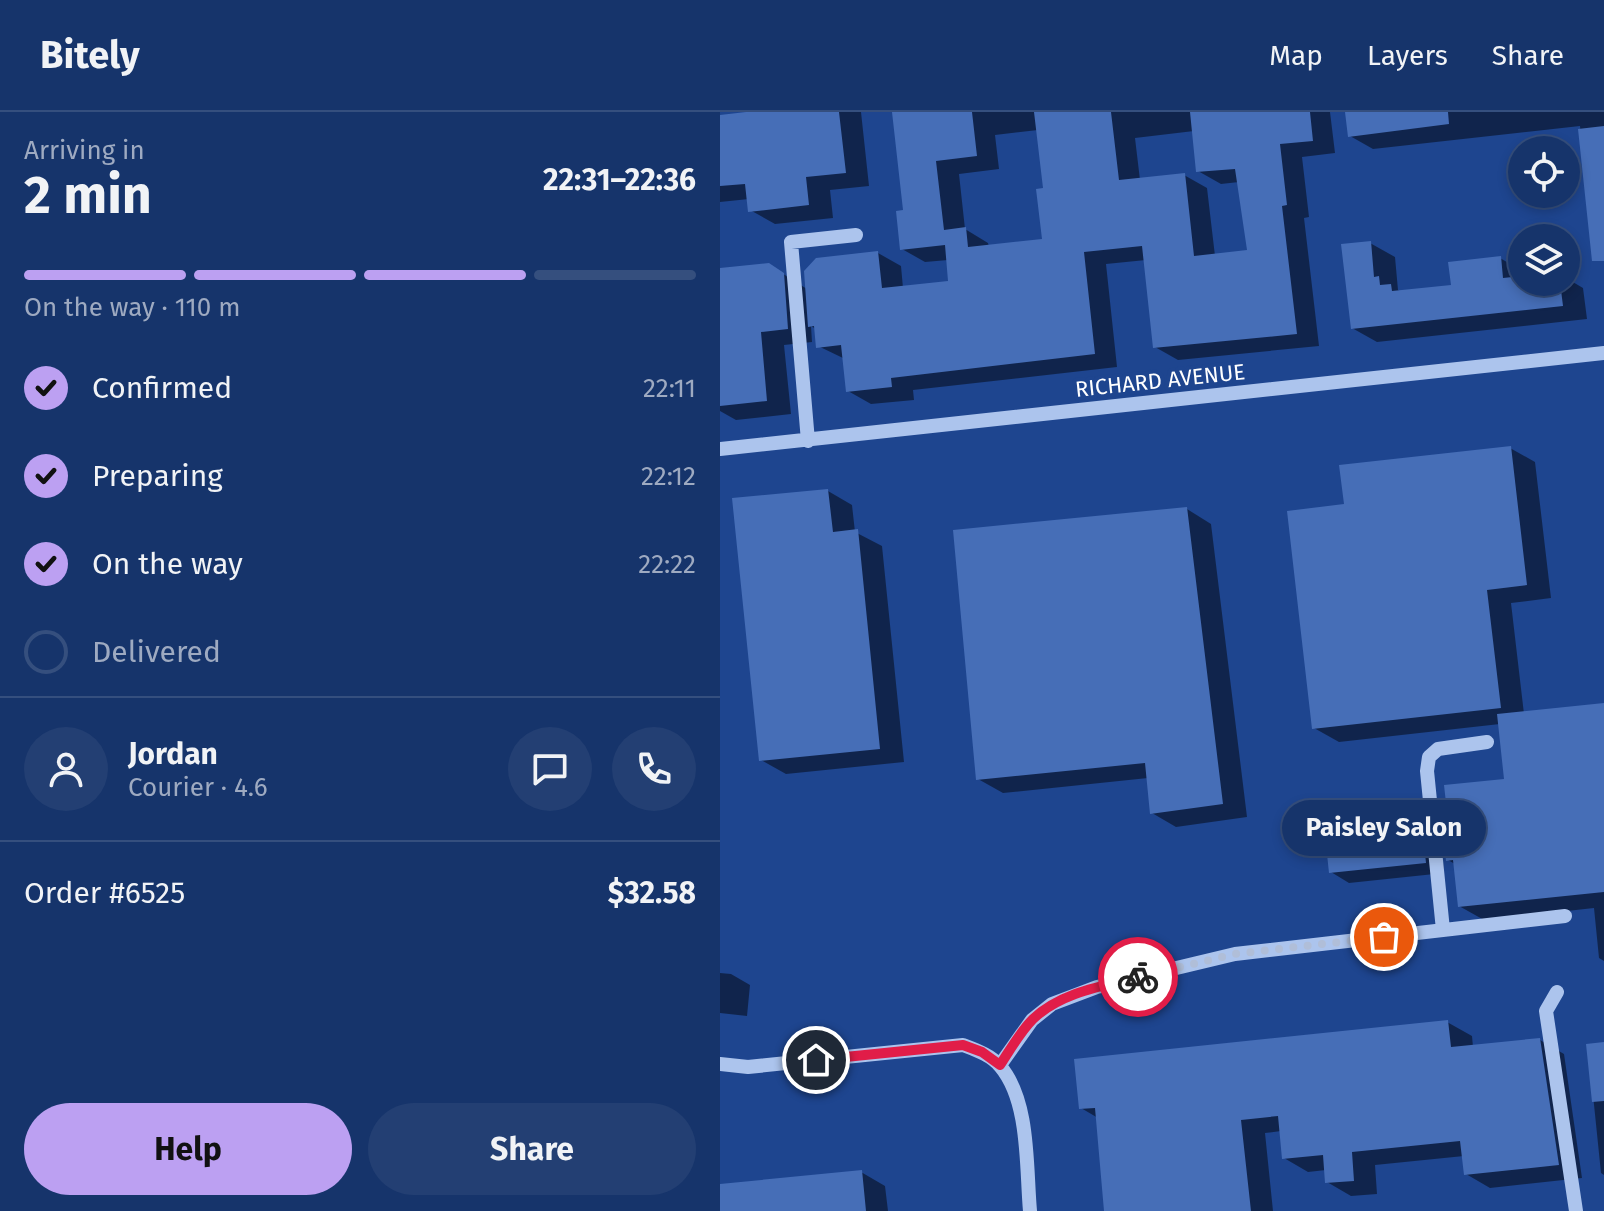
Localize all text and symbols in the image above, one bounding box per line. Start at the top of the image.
text: Bitely [40,32,140,78]
text: Map [1269,39,1323,72]
text: Layers [1367,39,1448,72]
text: Share [1492,39,1564,72]
text: Arriving in [24,135,145,166]
map controls [1508,136,1580,296]
button: locate [1508,136,1580,208]
text: 22:31–22:36 [543,162,696,198]
text: 2 min [24,164,152,227]
button: layers [1508,224,1580,296]
text: On the way · 110 m [24,292,241,323]
street label: RICHARD AVENUE [1074,358,1246,403]
icon: check [24,366,68,410]
text: Confirmed [92,370,232,406]
text: 22:11 [643,373,696,404]
icon: check [24,454,68,498]
text: Preparing [92,458,223,494]
text: 22:12 [641,461,696,492]
icon: check [24,542,68,586]
text: On the way [92,546,243,582]
text: 22:22 [638,549,696,580]
text: Delivered [92,634,221,670]
button: person [24,727,108,811]
button: chat [508,727,592,811]
button: phone [612,727,696,811]
text: Jordan [128,736,218,772]
text: Courier · 4.6 [128,772,268,803]
callout: Paisley Salon [1282,801,1486,857]
text: Paisley Salon [1306,812,1462,843]
text: Order #6525 [24,875,185,911]
text: $32.58 [608,875,696,911]
pin [1350,903,1418,971]
icon: bag [1362,915,1406,959]
courier [1098,937,1178,1017]
icon: bike [1116,955,1160,999]
pin [782,1026,850,1094]
icon: home [794,1038,838,1082]
button: Help [24,1103,352,1195]
button: Share [368,1103,696,1195]

